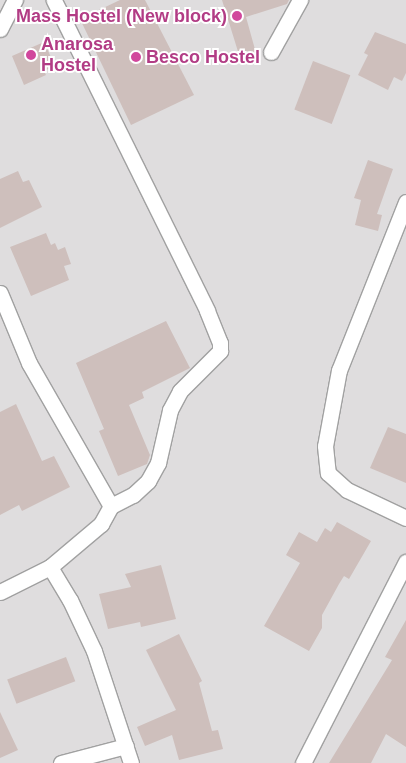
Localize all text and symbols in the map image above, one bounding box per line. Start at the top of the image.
place label: Mass Hostel (New block) [16,5,227,27]
marker: Mass Hostel (New block) [231,10,243,22]
place label: Anarosa Hostel [41,34,113,76]
place label: Besco Hostel [146,46,260,68]
marker: Anarosa Hostel [25,49,37,61]
marker: Besco Hostel [130,51,142,63]

